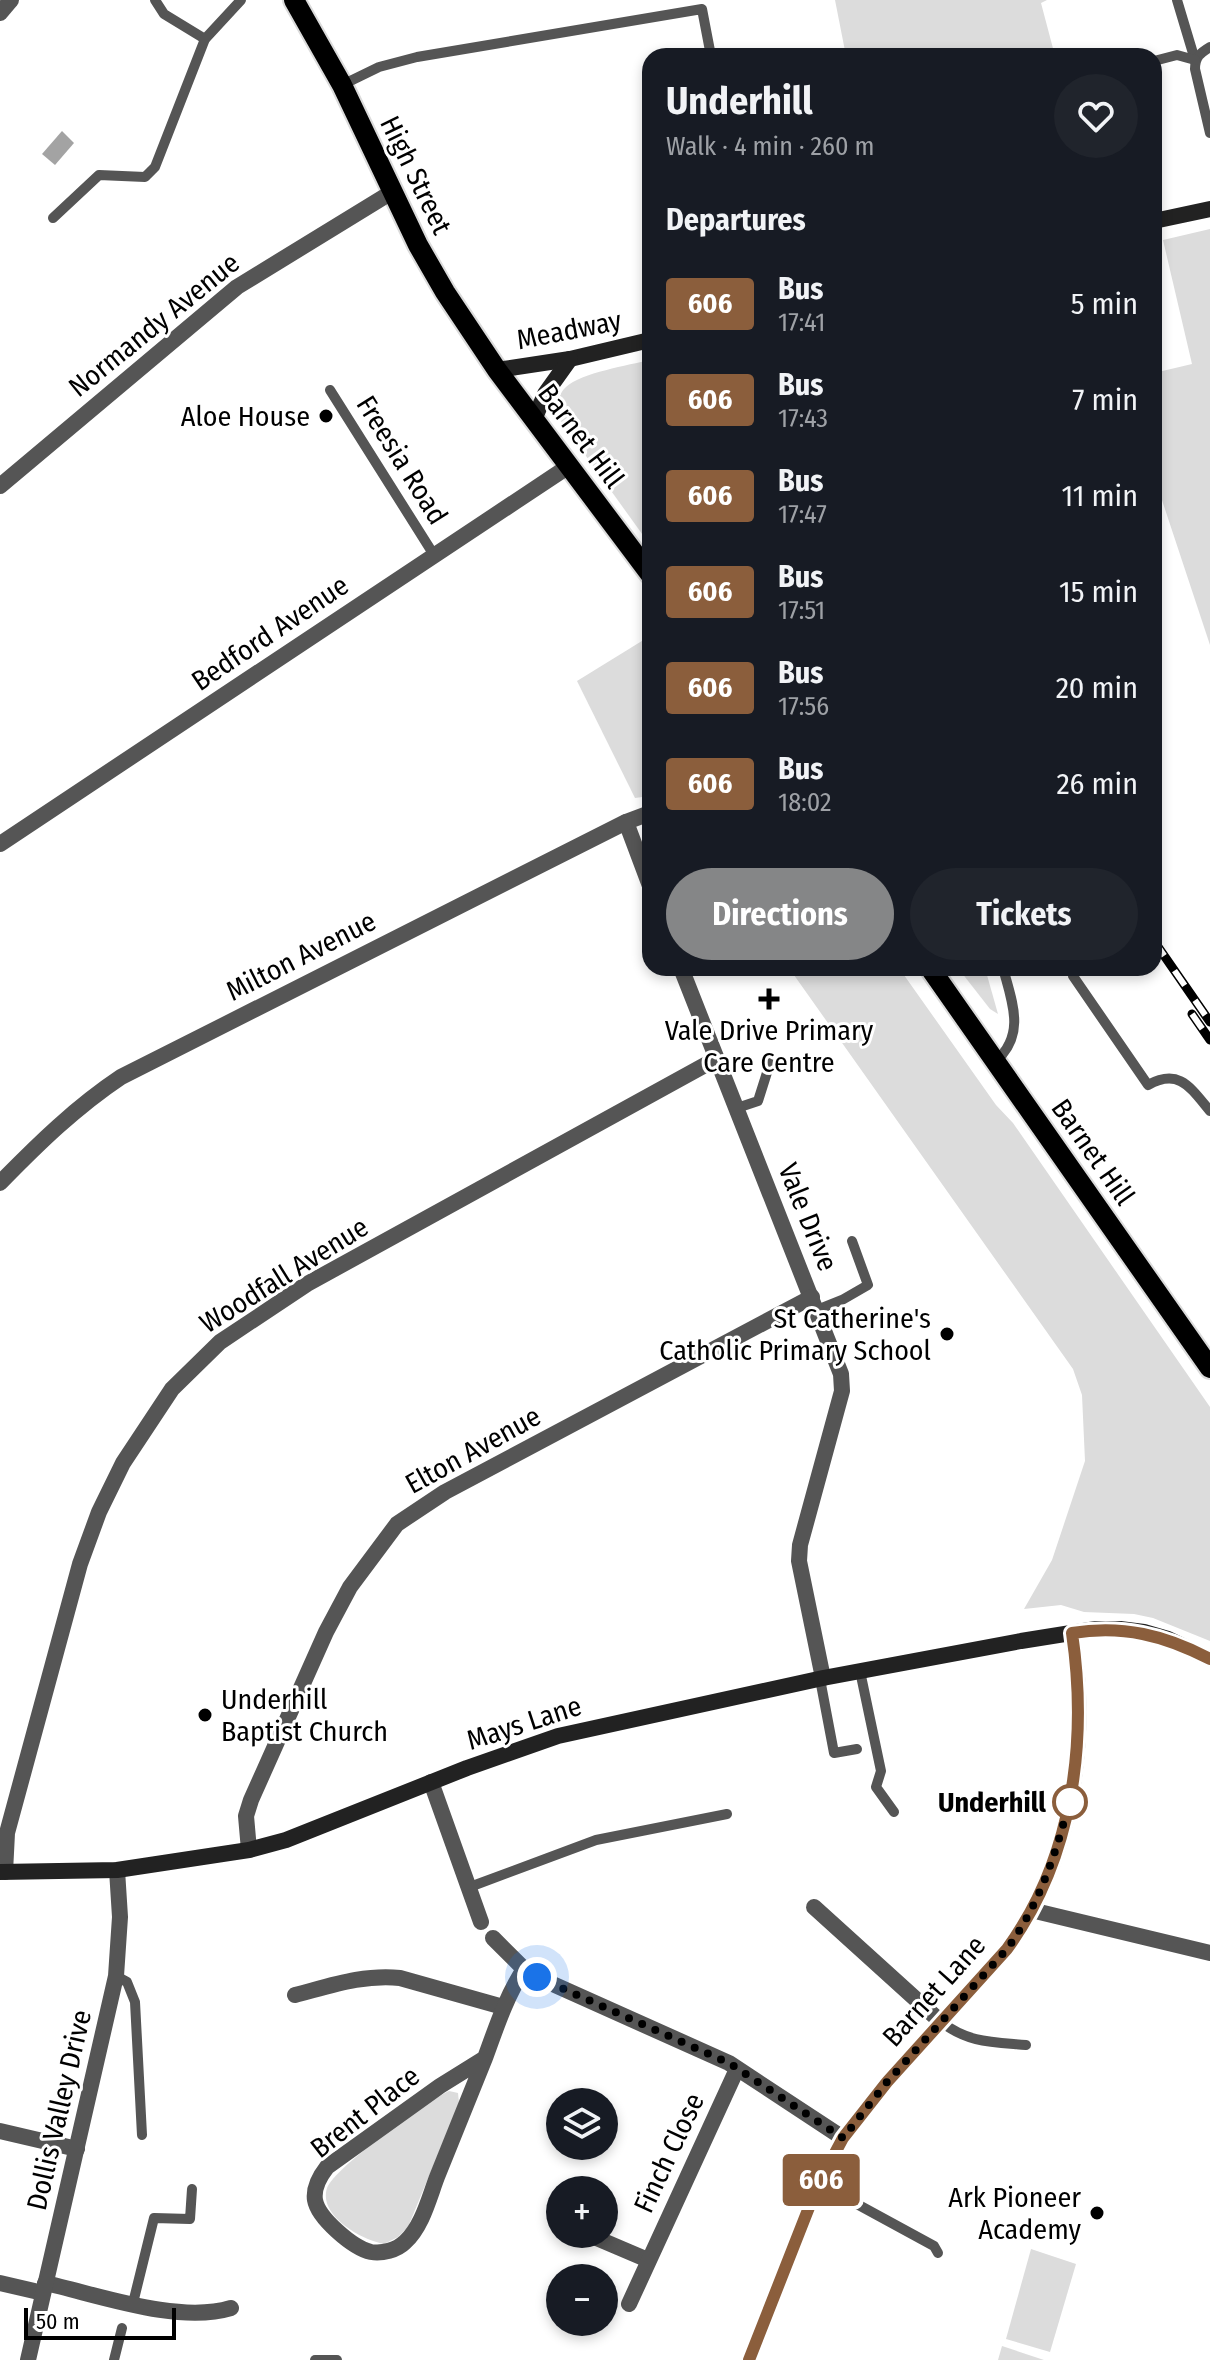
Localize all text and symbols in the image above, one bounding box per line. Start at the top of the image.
button: heart [1054,74,1138,158]
text: Underhill [666,78,813,124]
street label: High Street [373,111,459,240]
text: Walk · 4 min · 260 m [666,131,875,162]
text: Departures [666,202,806,238]
street label: Normandy Avenue [62,246,246,404]
text: Bus [778,271,823,307]
text: 5 min [1071,286,1138,322]
text: 606 [688,287,732,320]
street label: Meadway [514,304,625,356]
text: 17:41 [778,307,825,338]
text: Bus [778,367,823,403]
street label: Barnet Hill [531,377,631,495]
text: 7 min [1072,382,1138,418]
text: 606 [688,383,732,416]
street label: Freesia Road [350,390,454,530]
place label: Aloe House [181,400,310,433]
text: 17:43 [778,403,828,434]
marker: Aloe House [317,407,335,425]
text: Bus [778,463,823,499]
text: 11 min [1062,478,1138,514]
text: 606 [688,479,732,512]
text: 17:47 [778,499,827,530]
text: Bus [778,559,823,595]
street label: Bedford Avenue [185,568,355,698]
text: 15 min [1059,574,1138,610]
text: 606 [688,575,732,608]
text: 17:51 [778,595,825,626]
text: Bus [778,655,823,691]
text: 20 min [1056,670,1138,706]
text: 606 [688,671,732,704]
text: 17:56 [778,691,829,722]
text: Bus [778,751,823,787]
text: 26 min [1056,766,1138,802]
text: 606 [688,767,732,800]
text: 18:02 [778,787,831,818]
button: Directions [666,868,894,960]
button: Tickets [910,868,1138,960]
street label: Milton Avenue [221,904,381,1008]
marker: Vale Drive Primary Care Centre [758,988,780,1010]
place label: Vale Drive Primary Care Centre [665,1014,874,1079]
street label: Barnet Hill [1045,1093,1141,1211]
street label: Vale Drive [771,1158,845,1276]
street label: Woodfall Avenue [194,1210,374,1340]
place label: St Catherine's Catholic Primary School [659,1302,931,1367]
marker: St Catherine's Catholic Primary School [938,1325,956,1343]
street label: Elton Avenue [400,1399,546,1501]
place label: Underhill Baptist Church [221,1683,388,1748]
street label: Mays Lane [463,1689,585,1757]
marker: Underhill Baptist Church [196,1706,214,1724]
marker: Underhill [1053,1785,1087,1819]
place label: Underhill [938,1786,1046,1819]
street label: Barnet Lane [876,1929,992,2053]
your location [517,1957,557,1997]
street label: Dollis Valley Drive [20,2007,98,2213]
street label: Brent Place [304,2059,426,2165]
map controls [546,2088,618,2336]
button: layers [546,2088,618,2160]
street label: Finch Close [627,2088,711,2218]
line badge: 606 [775,2154,867,2206]
text: 606 [799,2163,843,2196]
button: + [546,2176,618,2248]
place label: Ark Pioneer Academy [948,2181,1082,2246]
marker: Ark Pioneer Academy [1088,2204,1106,2222]
button: − [546,2264,618,2336]
scale bar [24,2304,176,2340]
text: 50 m [36,2308,80,2335]

